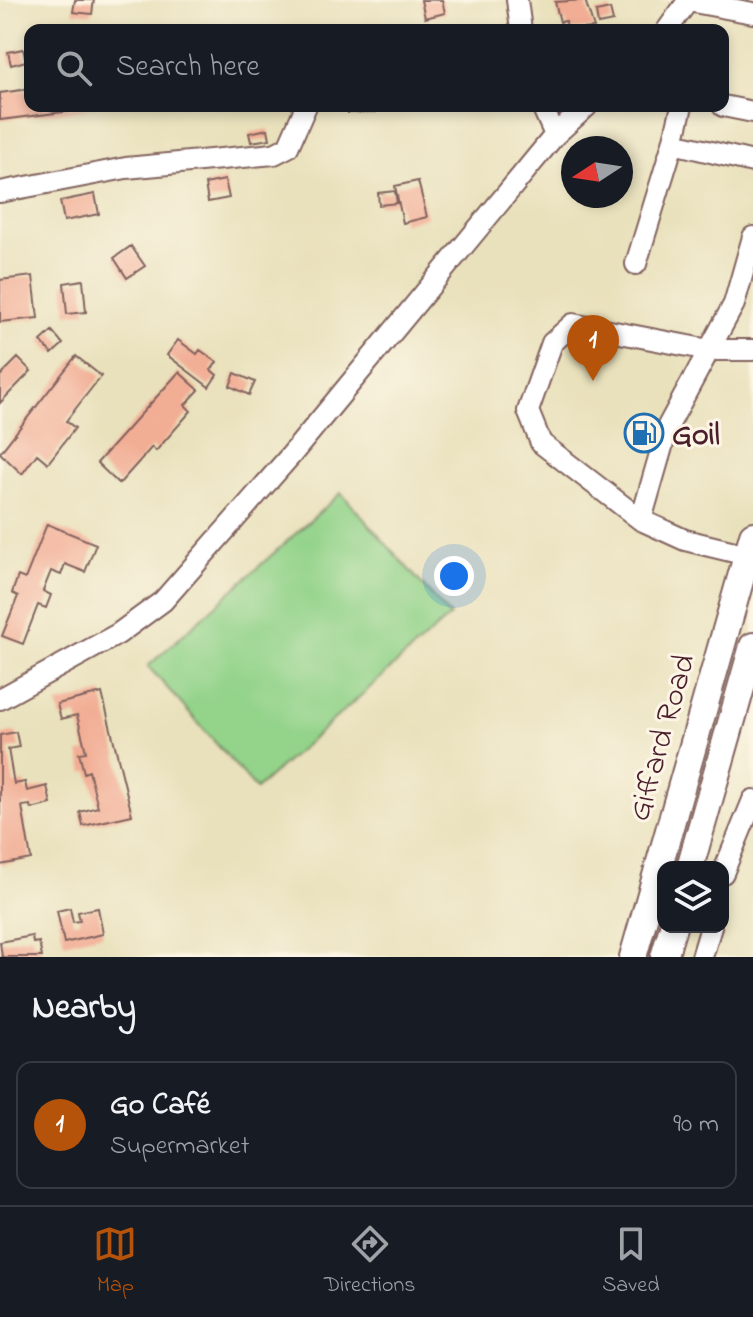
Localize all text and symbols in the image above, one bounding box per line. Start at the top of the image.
search box [24,24,729,112]
icon: search [52,46,96,90]
text: Search here [116,46,260,90]
north arrow [561,136,633,208]
pin: 1 [567,315,619,381]
fuel station icon: Goil [623,412,665,454]
place label: Goil [672,413,720,460]
your location [434,556,474,596]
street label: Giffard Road [617,649,710,827]
map controls [657,861,729,933]
button: layers [657,861,729,933]
text: Nearby [32,984,136,1034]
text: Go Café [110,1084,210,1128]
text: 1 [56,1106,64,1144]
text: 90 m [673,1106,719,1144]
text: Supermarket [110,1128,249,1166]
tab: Map [93,1222,137,1302]
tab: Directions [324,1222,415,1302]
tab: Saved [602,1222,660,1302]

